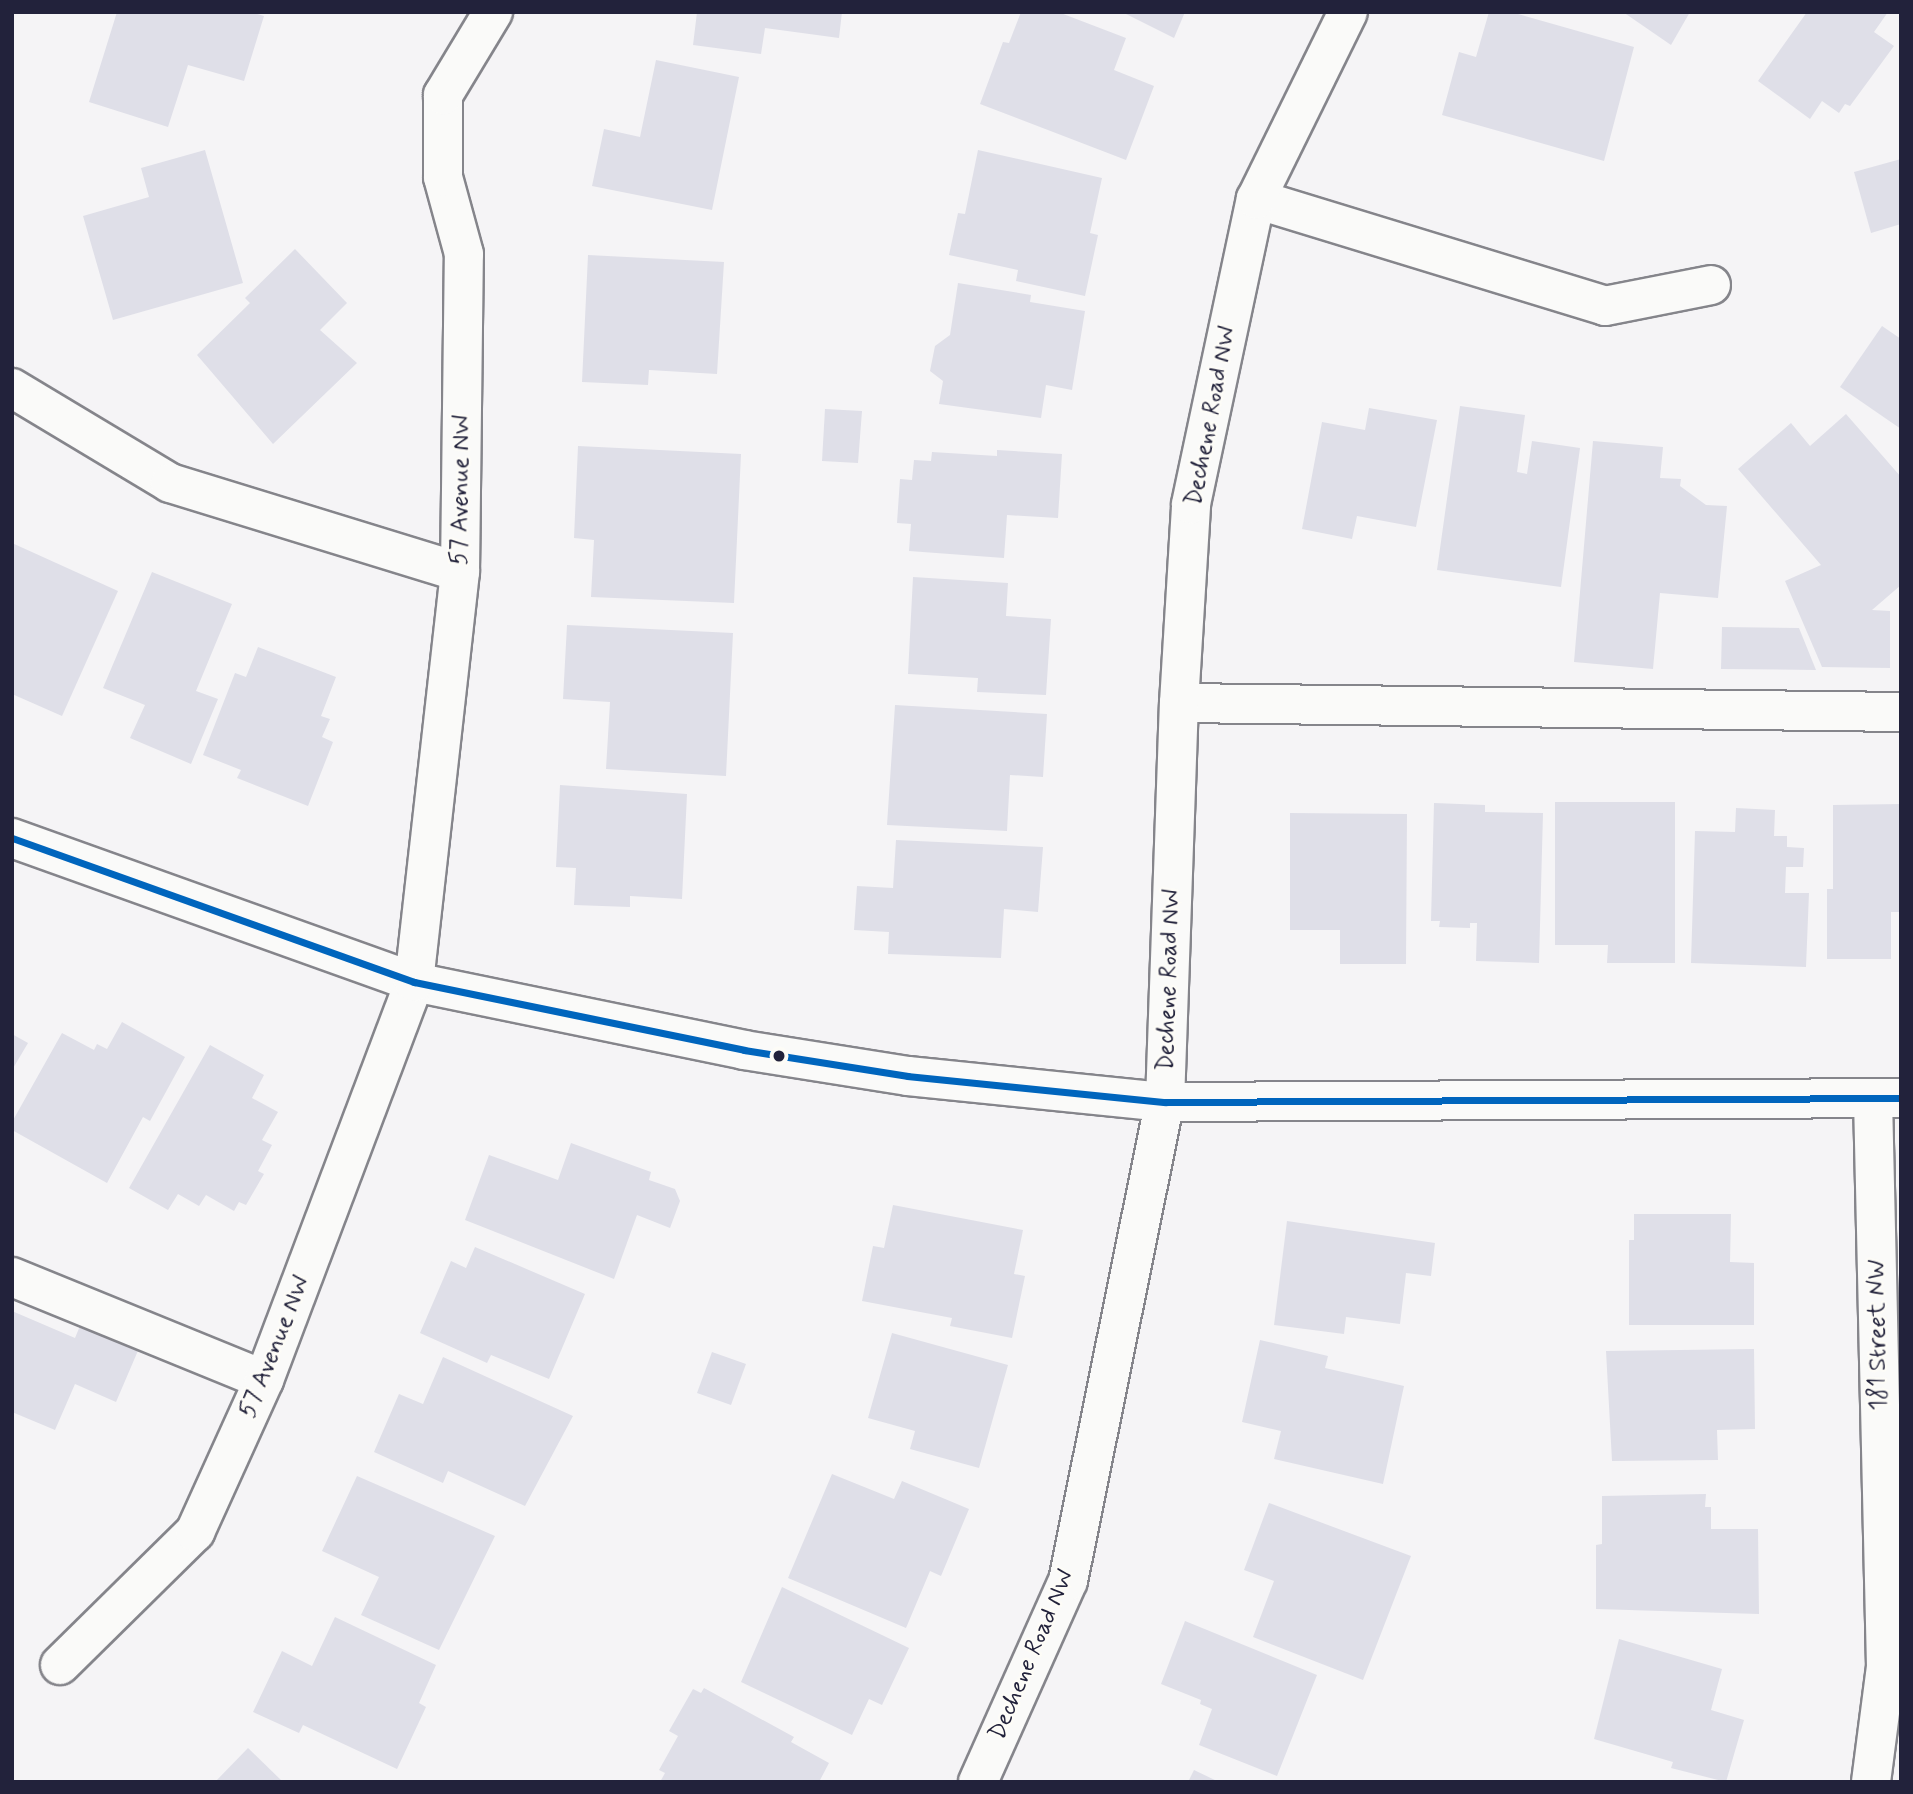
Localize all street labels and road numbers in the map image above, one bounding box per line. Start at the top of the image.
street label: Dechene Road NW [1179,324,1243,508]
street label: 57 Avenue NW [445,414,477,566]
street label: Dechene Road NW [1151,888,1187,1072]
street label: 181 Street NW [1862,1259,1894,1411]
street label: 57 Avenue NW [233,1272,317,1422]
street label: Dechene Road NW [983,1565,1081,1745]

